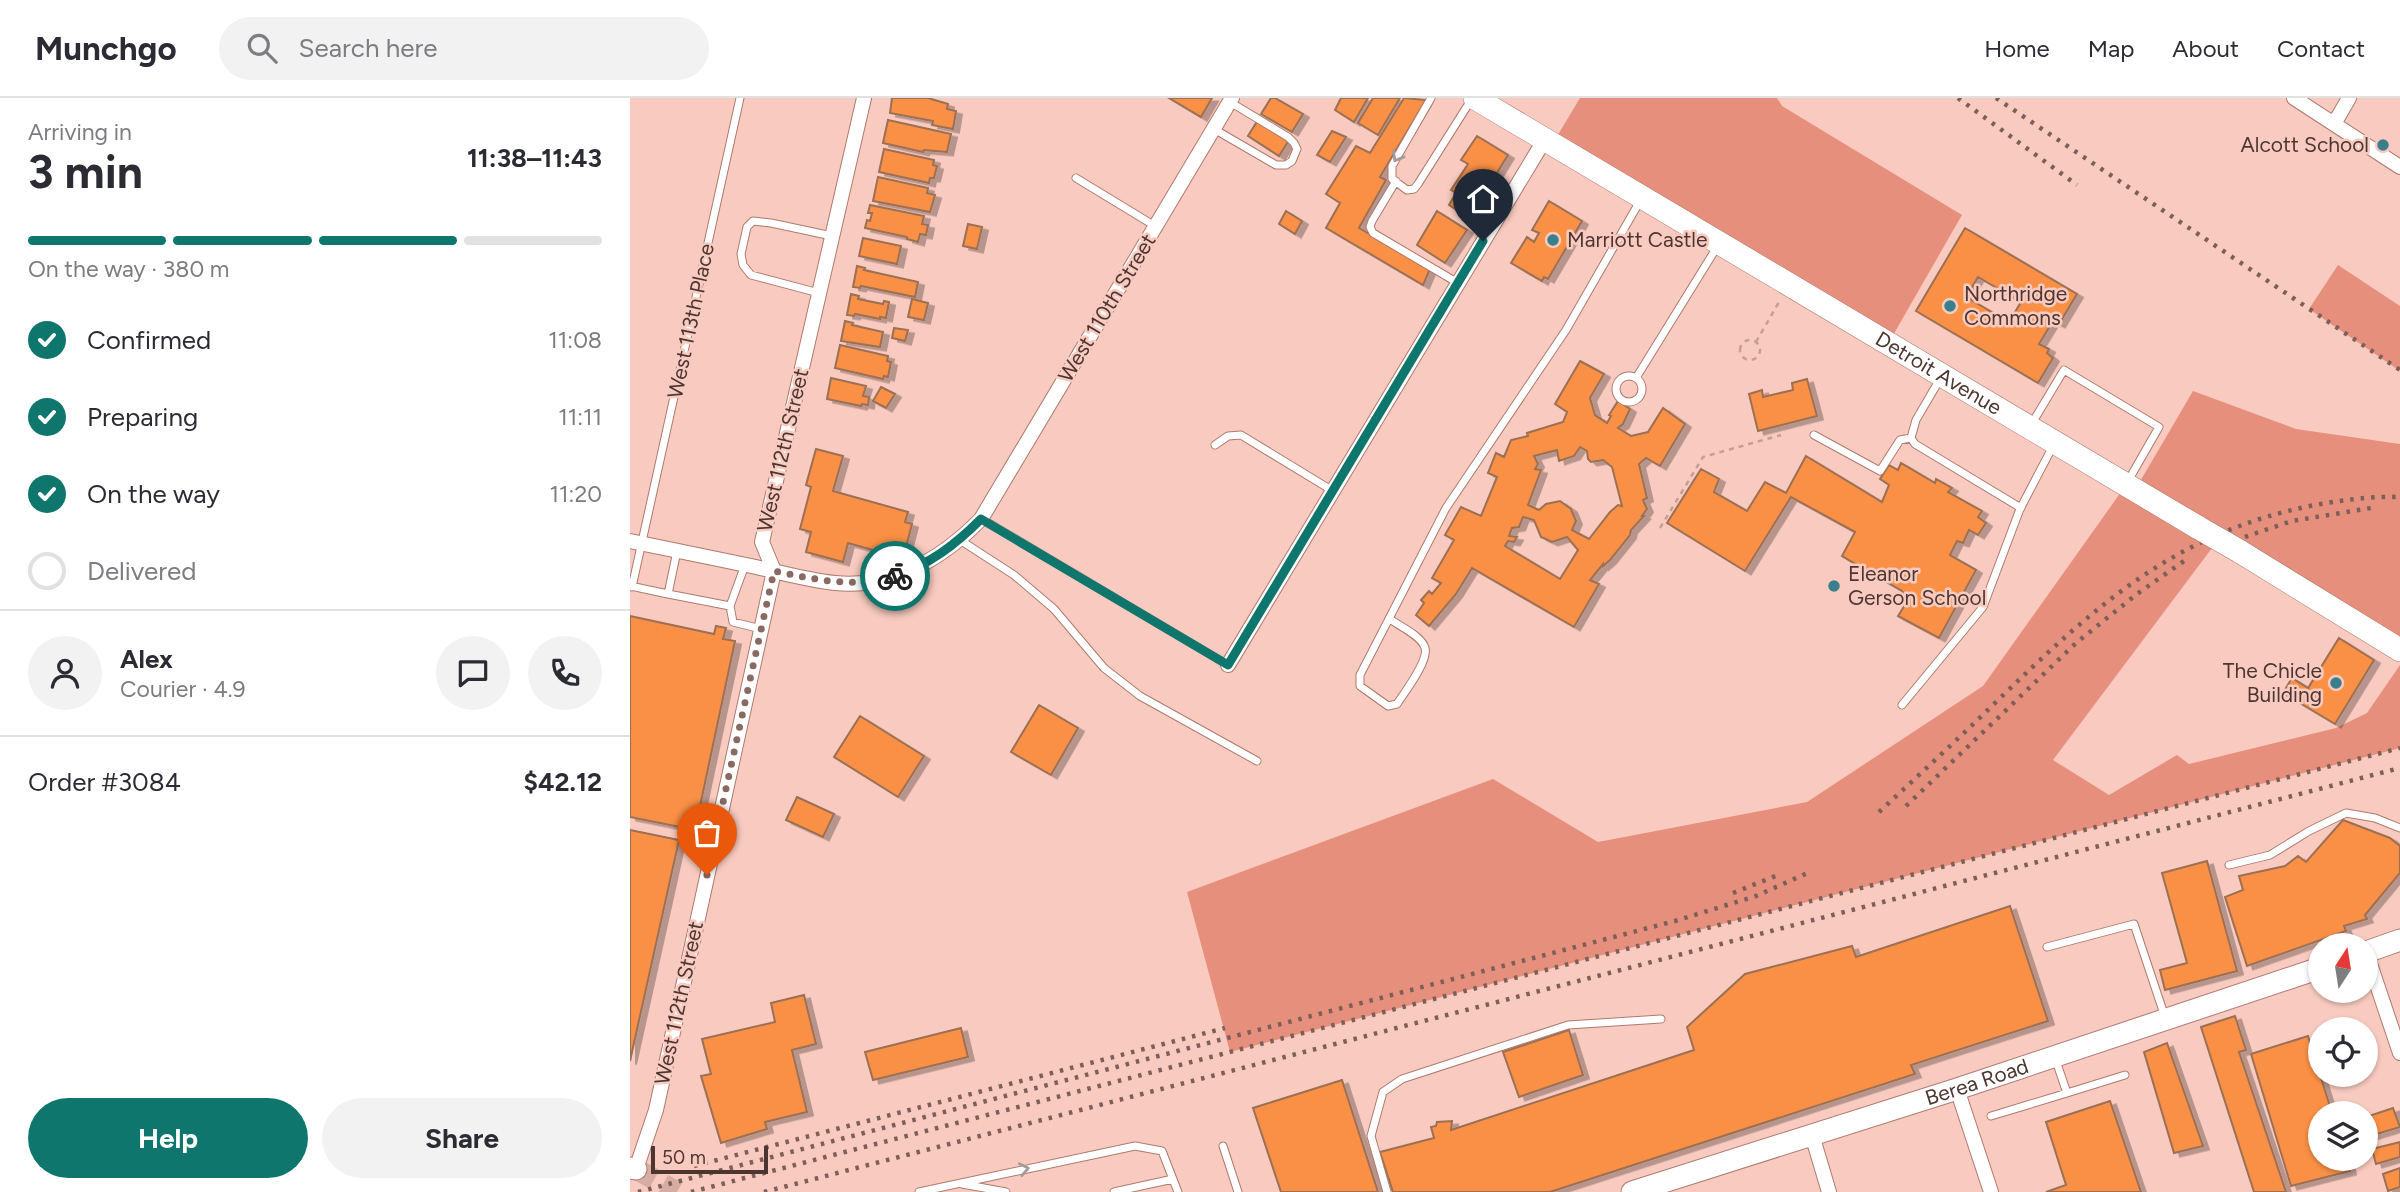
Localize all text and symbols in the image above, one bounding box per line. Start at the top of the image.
search box [219,17,709,80]
text: Munchgo [35,29,177,68]
icon: search [243,29,281,67]
text: Search here [299,32,438,64]
text: Home [1984,34,2050,63]
text: Map [2088,34,2134,63]
text: About [2172,34,2239,63]
text: Contact [2277,34,2365,63]
text: Arriving in [28,118,132,146]
place label: Alcott School [2241,132,2369,157]
marker: Alcott School [2375,137,2391,153]
text: 11:38–11:43 [467,142,602,174]
text: 3 min [28,144,143,200]
one-way arrow [1392,150,1405,162]
pin [1453,169,1513,241]
icon: home [1464,180,1502,218]
place label: Marriott Castle [1567,227,1707,252]
street label: West 110th Street [1053,229,1161,386]
marker: Marriott Castle [1545,232,1561,248]
street label: West 113th Place [662,241,719,401]
text: On the way · 380 m [28,255,229,283]
place label: Northridge Commons [1964,281,2067,330]
marker: Northridge Commons [1942,298,1958,314]
icon: check [28,321,66,359]
text: Confirmed [87,324,211,356]
text: 11:08 [548,326,602,354]
street label: Detroit Avenue [1871,326,2006,420]
street label: West 112th Street [752,366,813,534]
icon: check [28,398,66,436]
text: Preparing [87,401,198,433]
text: 11:11 [558,403,602,431]
icon: check [28,475,66,513]
text: On the way [87,478,220,510]
text: 11:20 [550,480,602,508]
courier [860,541,930,611]
text: Delivered [87,555,196,587]
icon: bike [876,557,914,595]
place label: Eleanor Gerson School [1848,561,1986,610]
marker: Eleanor Gerson School [1826,578,1842,594]
button: person [28,636,102,710]
button: chat [436,636,510,710]
button: phone [528,636,602,710]
text: Alex [120,643,173,675]
place label: The Chicle Building [2223,658,2322,707]
text: Courier · 4.9 [120,675,246,703]
marker: The Chicle Building [2328,675,2344,691]
text: Order #3084 [28,766,181,798]
text: $42.12 [524,766,602,798]
pin [677,803,737,875]
icon: bag [688,814,726,852]
street label: West 112th Street [649,919,708,1087]
north arrow [2308,933,2378,1003]
map controls [2308,933,2378,1171]
button: locate [2308,1017,2378,1087]
street label: Berea Road [1922,1053,2032,1110]
button: Help [28,1098,308,1178]
button: Share [322,1098,602,1178]
button: layers [2308,1101,2378,1171]
scale bar [651,1143,768,1175]
text: 50 m [662,1146,706,1169]
one-way arrow [1018,1163,1030,1178]

